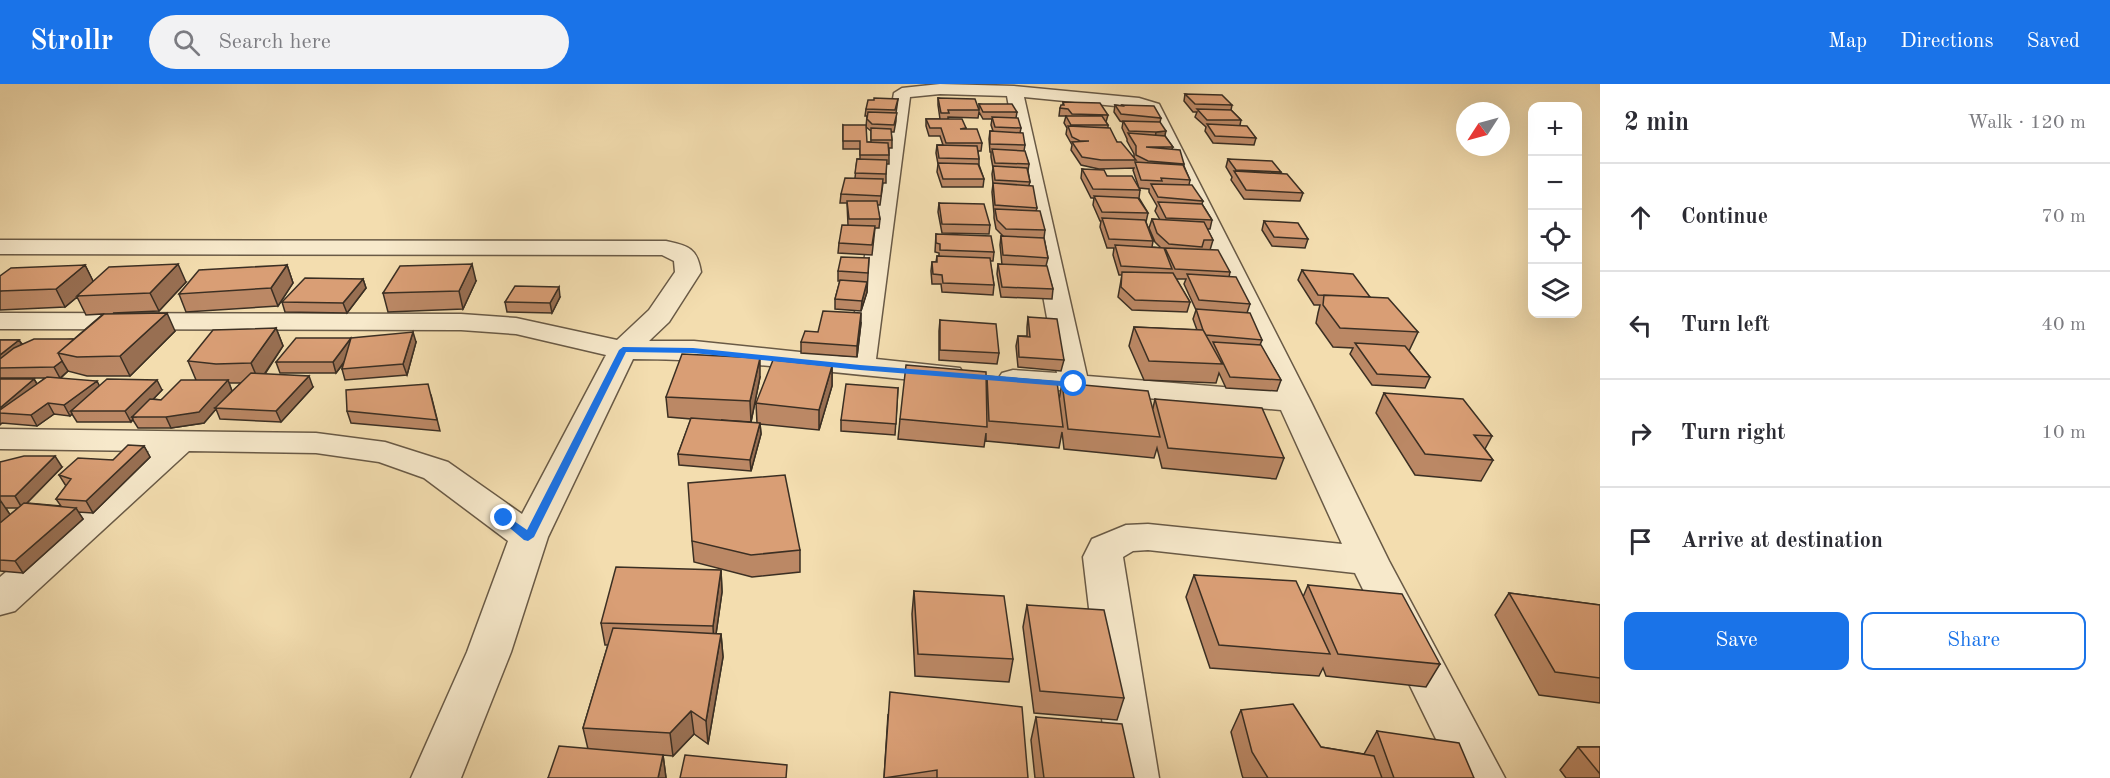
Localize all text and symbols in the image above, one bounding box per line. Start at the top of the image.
search box [149,15,569,69]
icon: search [170,26,203,59]
text: Strollr [30,28,113,56]
text: Search here [218,31,331,53]
text: Map [1828,31,1867,52]
text: Directions [1900,31,1994,52]
text: Saved [2027,31,2080,52]
north arrow [1456,102,1510,156]
map controls [1528,102,1582,318]
button: + [1528,102,1582,156]
text: 2 min [1624,110,1689,136]
text: Walk · 120 m [1967,113,2086,133]
button: − [1528,156,1582,210]
icon: ahead [1624,201,1657,234]
text: Continue [1681,206,1768,228]
text: 70 m [2041,207,2086,227]
button: locate [1528,210,1582,264]
button: layers [1528,264,1582,318]
icon: left [1624,309,1657,342]
text: Turn left [1681,314,1770,336]
text: 40 m [2041,315,2086,335]
route start [1060,370,1086,396]
icon: right [1624,417,1657,450]
text: Turn right [1681,422,1785,444]
text: 10 m [2041,423,2086,443]
route end [490,504,516,530]
icon: arrive [1624,525,1657,558]
text: Arrive at destination [1681,530,1883,552]
button: Save [1624,612,1849,670]
button: Share [1861,612,2086,670]

